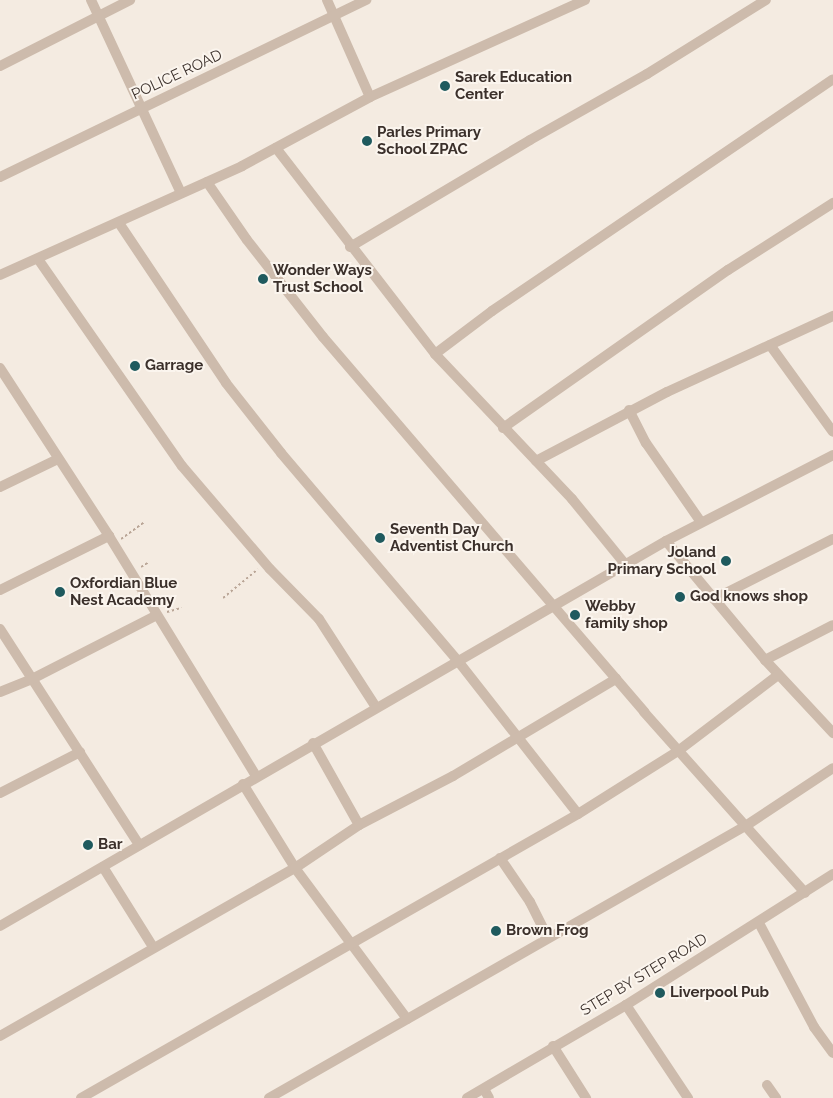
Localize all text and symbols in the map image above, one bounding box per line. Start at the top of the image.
street label: POLICE ROAD [129,46,225,104]
place label: Sarek Education Center [455,68,572,103]
marker: Sarek Education Center [439,80,451,92]
place label: Parles Primary School ZPAC [377,123,481,158]
marker: Parles Primary School ZPAC [361,135,373,147]
place label: Wonder Ways Trust School [273,261,373,296]
marker: Wonder Ways Trust School [257,273,269,285]
place label: Garrage [145,357,203,375]
marker: Garrage [129,360,141,372]
place label: Seventh Day Adventist Church [390,520,514,555]
marker: Seventh Day Adventist Church [374,532,386,544]
place label: Joland Primary School [607,543,716,578]
marker: Joland Primary School [720,555,732,567]
place label: Oxfordian Blue Nest Academy [70,574,177,609]
marker: Oxfordian Blue Nest Academy [54,586,66,598]
place label: God knows shop [690,588,808,606]
marker: God knows shop [674,591,686,603]
place label: Webby family shop [585,597,668,632]
marker: Webby family shop [569,609,581,621]
place label: Bar [98,836,123,854]
marker: Bar [82,839,94,851]
place label: Brown Frog [506,922,588,940]
marker: Brown Frog [490,925,502,937]
street label: STEP BY STEP ROAD [577,930,711,1020]
place label: Liverpool Pub [670,984,770,1002]
marker: Liverpool Pub [654,987,666,999]

